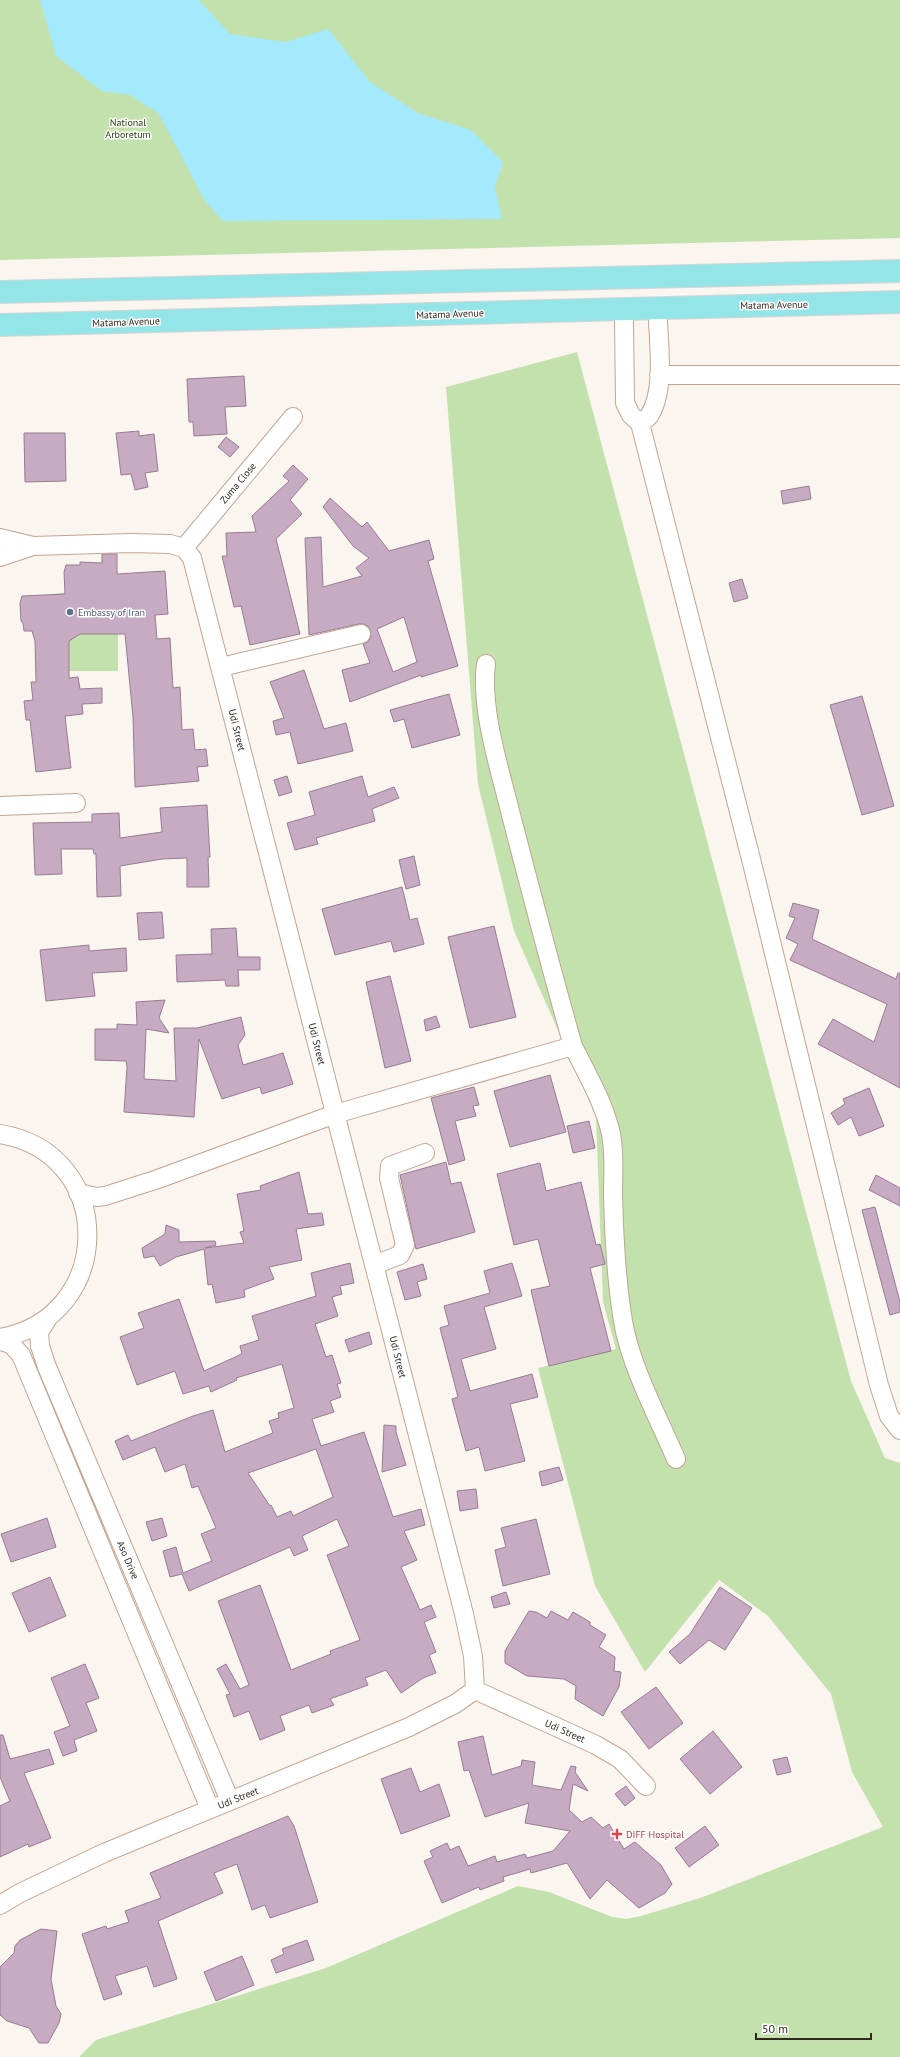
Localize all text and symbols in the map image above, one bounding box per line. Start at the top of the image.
park label: National Arboretum [105,116,151,141]
street label: Matama Avenue [740,298,808,312]
street label: Matama Avenue [416,306,484,322]
street label: Matama Avenue [92,314,160,330]
street label: Zuma Close [217,460,259,506]
place label: Embassy of Iran [78,606,145,619]
marker: Embassy of Iran [65,607,75,617]
street label: Udi Street [226,708,249,753]
street label: Udi Street [306,1022,329,1067]
street label: Udi Street [387,1335,410,1380]
street label: Aso Drive [114,1539,142,1581]
street label: Udi Street [543,1716,588,1746]
street label: Udi Street [216,1784,261,1812]
marker: DIFF Hospital [611,1828,623,1840]
place label: DIFF Hospital [626,1828,684,1841]
scale bar [756,2015,871,2041]
text: 50 m [762,2021,788,2036]

